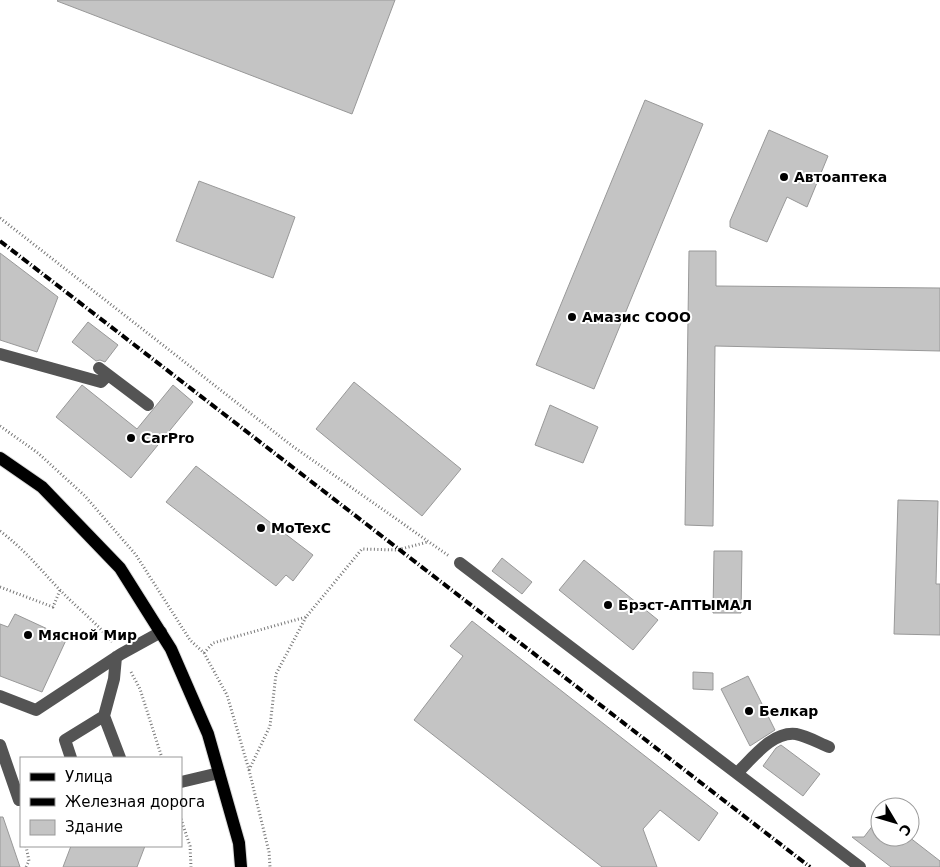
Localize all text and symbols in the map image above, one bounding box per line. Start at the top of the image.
place label: Автоаптека [794,169,887,185]
marker: Автоаптека [778,171,790,183]
place label: Амазис СООО [582,309,691,325]
marker: Амазис СООО [566,311,578,323]
place label: CarPro [141,430,195,446]
marker: CarPro [125,432,137,444]
place label: MoTexC [271,520,331,536]
marker: MoTexC [255,522,267,534]
place label: Брэст-АПТЫМАЛ [618,597,752,613]
marker: Брэст-АПТЫМАЛ [602,599,614,611]
place label: Мясной Мир [38,627,137,643]
marker: Мясной Мир [22,629,34,641]
place label: Белкар [759,703,818,719]
marker: Белкар [743,705,755,717]
legend [20,757,182,847]
text: Улица [65,768,113,786]
text: Железная дорога [65,793,205,811]
north arrow [870,797,920,847]
text: Здание [65,818,123,836]
text: С [896,821,915,839]

